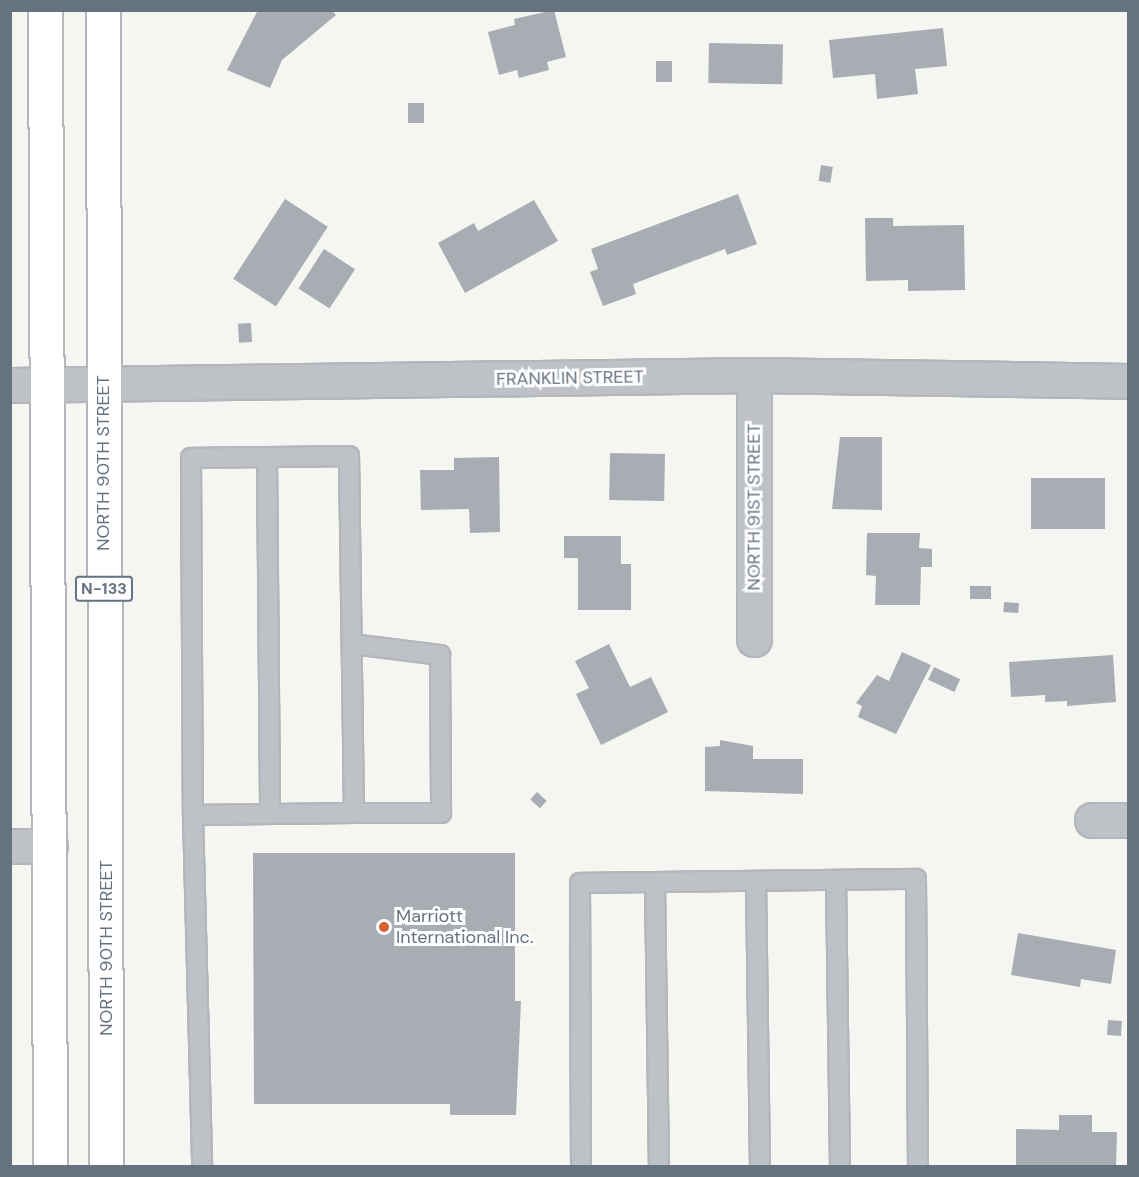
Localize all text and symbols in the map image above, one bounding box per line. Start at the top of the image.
street label: FRANKLIN STREET [496,366,644,390]
street label: NORTH 90TH STREET [92,375,114,551]
street label: NORTH 91ST STREET [743,423,765,591]
road number: N-133 [74,576,134,602]
street label: NORTH 90TH STREET [95,860,117,1036]
place label: Marriott International Inc. [396,906,533,948]
marker: Marriott International Inc. [377,920,391,934]

